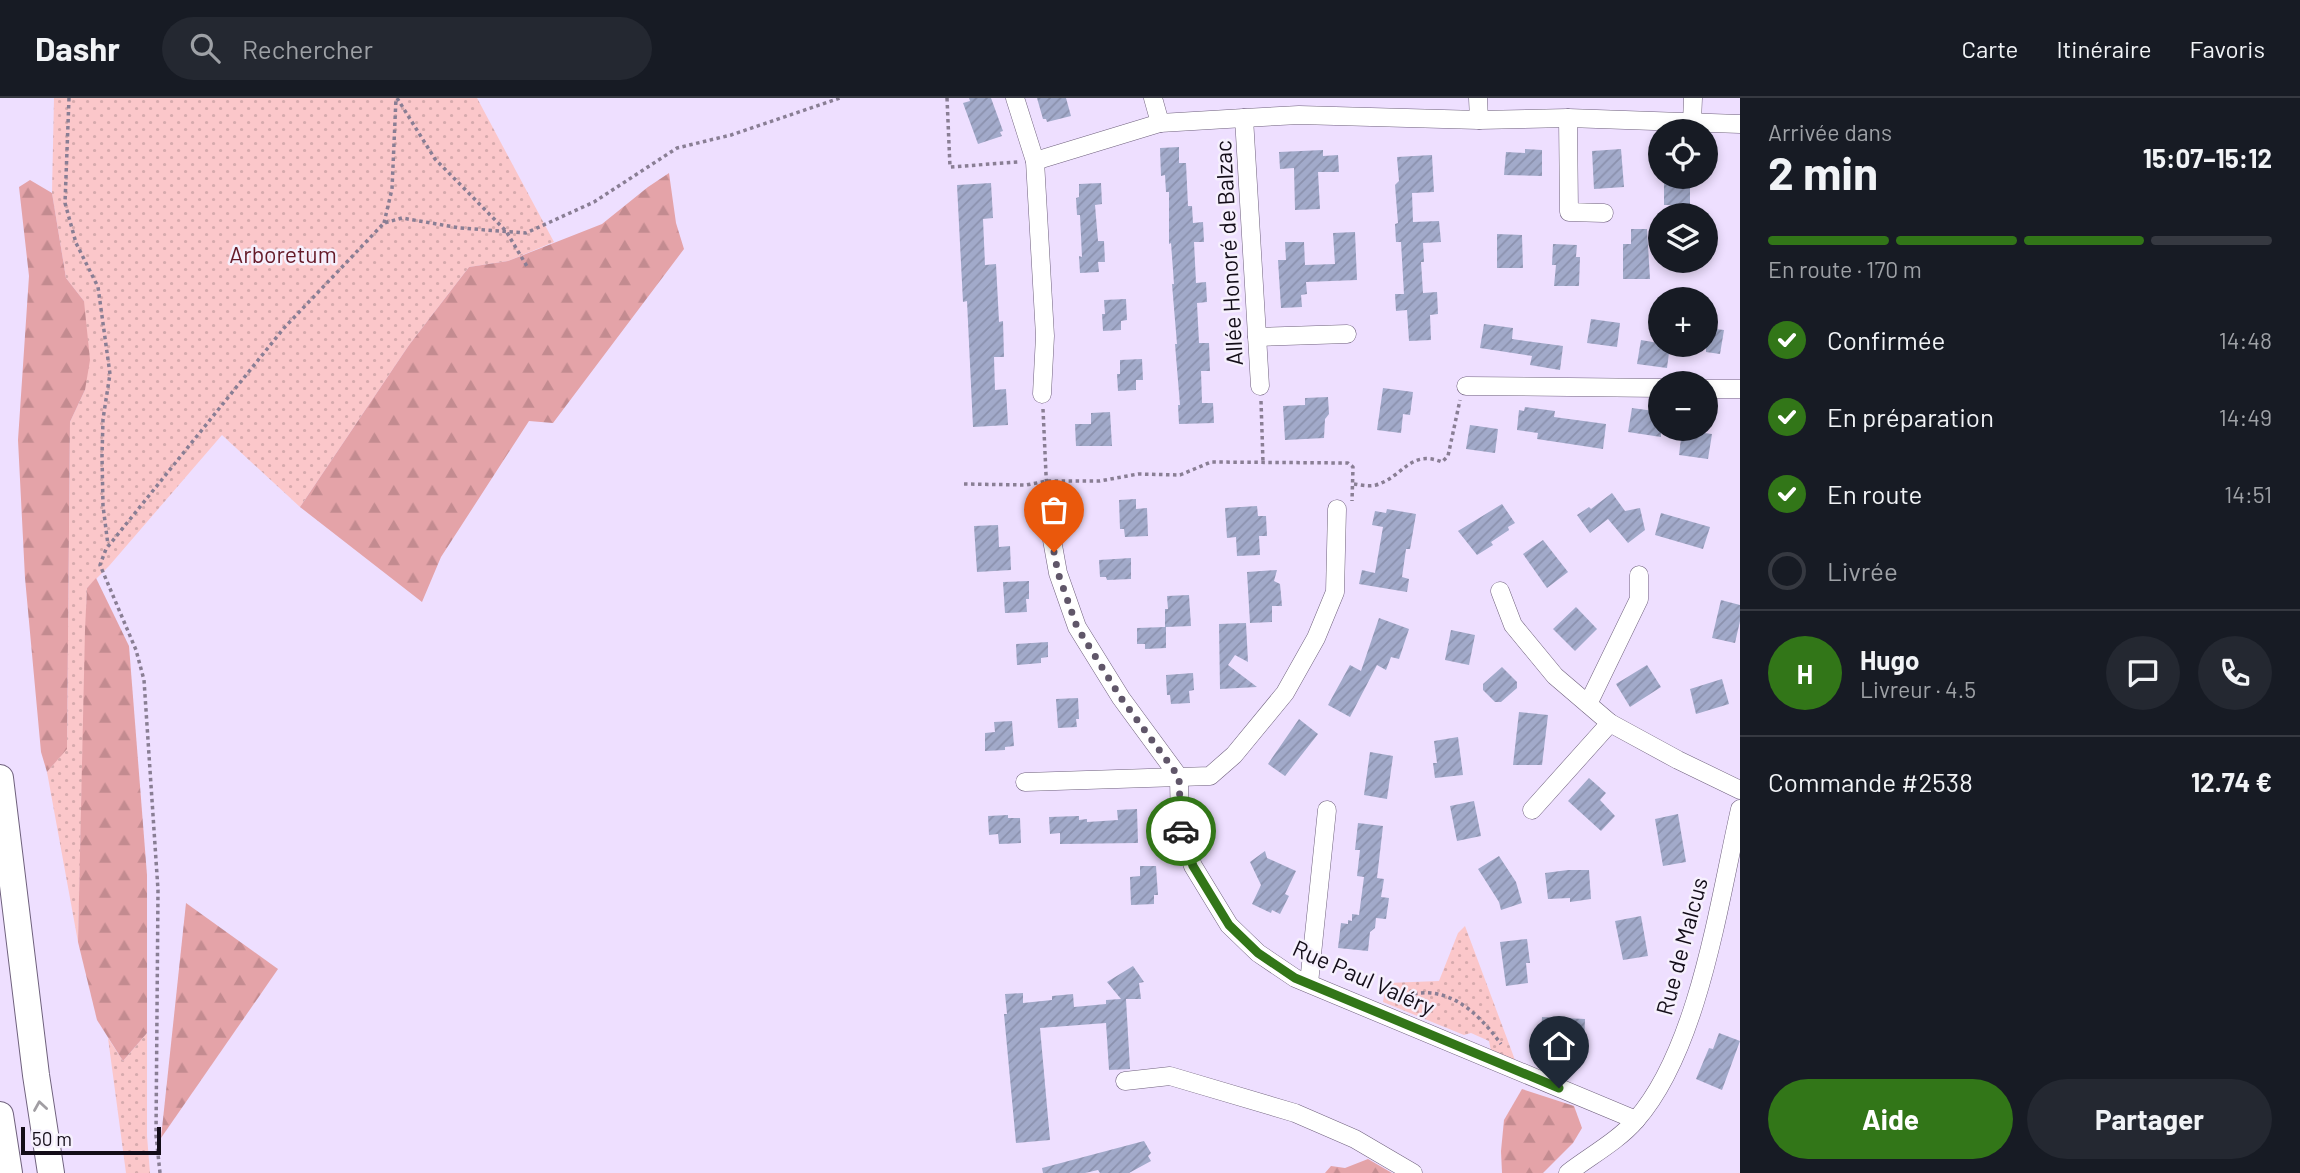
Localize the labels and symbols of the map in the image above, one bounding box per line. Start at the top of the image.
street label: Allée Honoré de Balzac [1208,140,1248,366]
park label: Arboretum [229,240,337,268]
pin [1024,480,1084,552]
courier [1146,796,1216,866]
street label: Rue de Malcus [1649,874,1713,1018]
street label: Rue Paul Valéry [1289,933,1440,1021]
pin [1529,1016,1589,1088]
one-way arrow [33,1100,48,1111]
scale bar [21,1124,161,1156]

